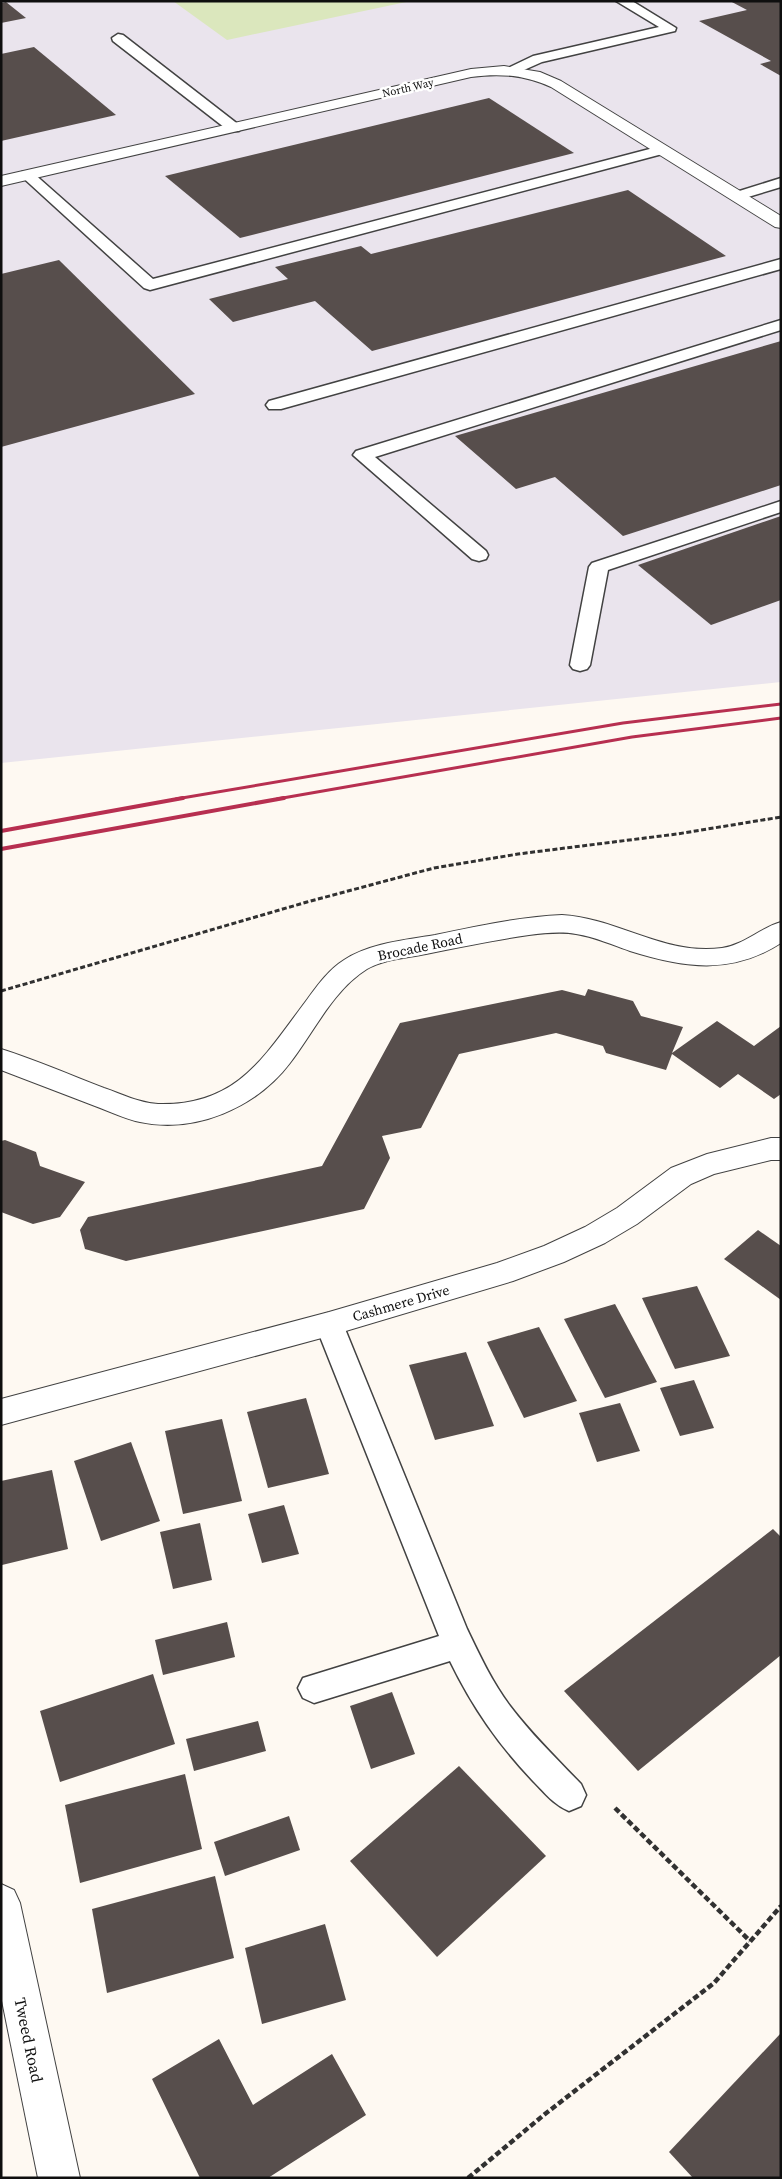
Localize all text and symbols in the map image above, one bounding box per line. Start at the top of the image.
street label: North Way [381,75,435,101]
street label: Brocade Road [376,928,464,966]
street label: Cashmere Drive [350,1280,452,1326]
street label: Tweed Road [9,1995,49,2085]

